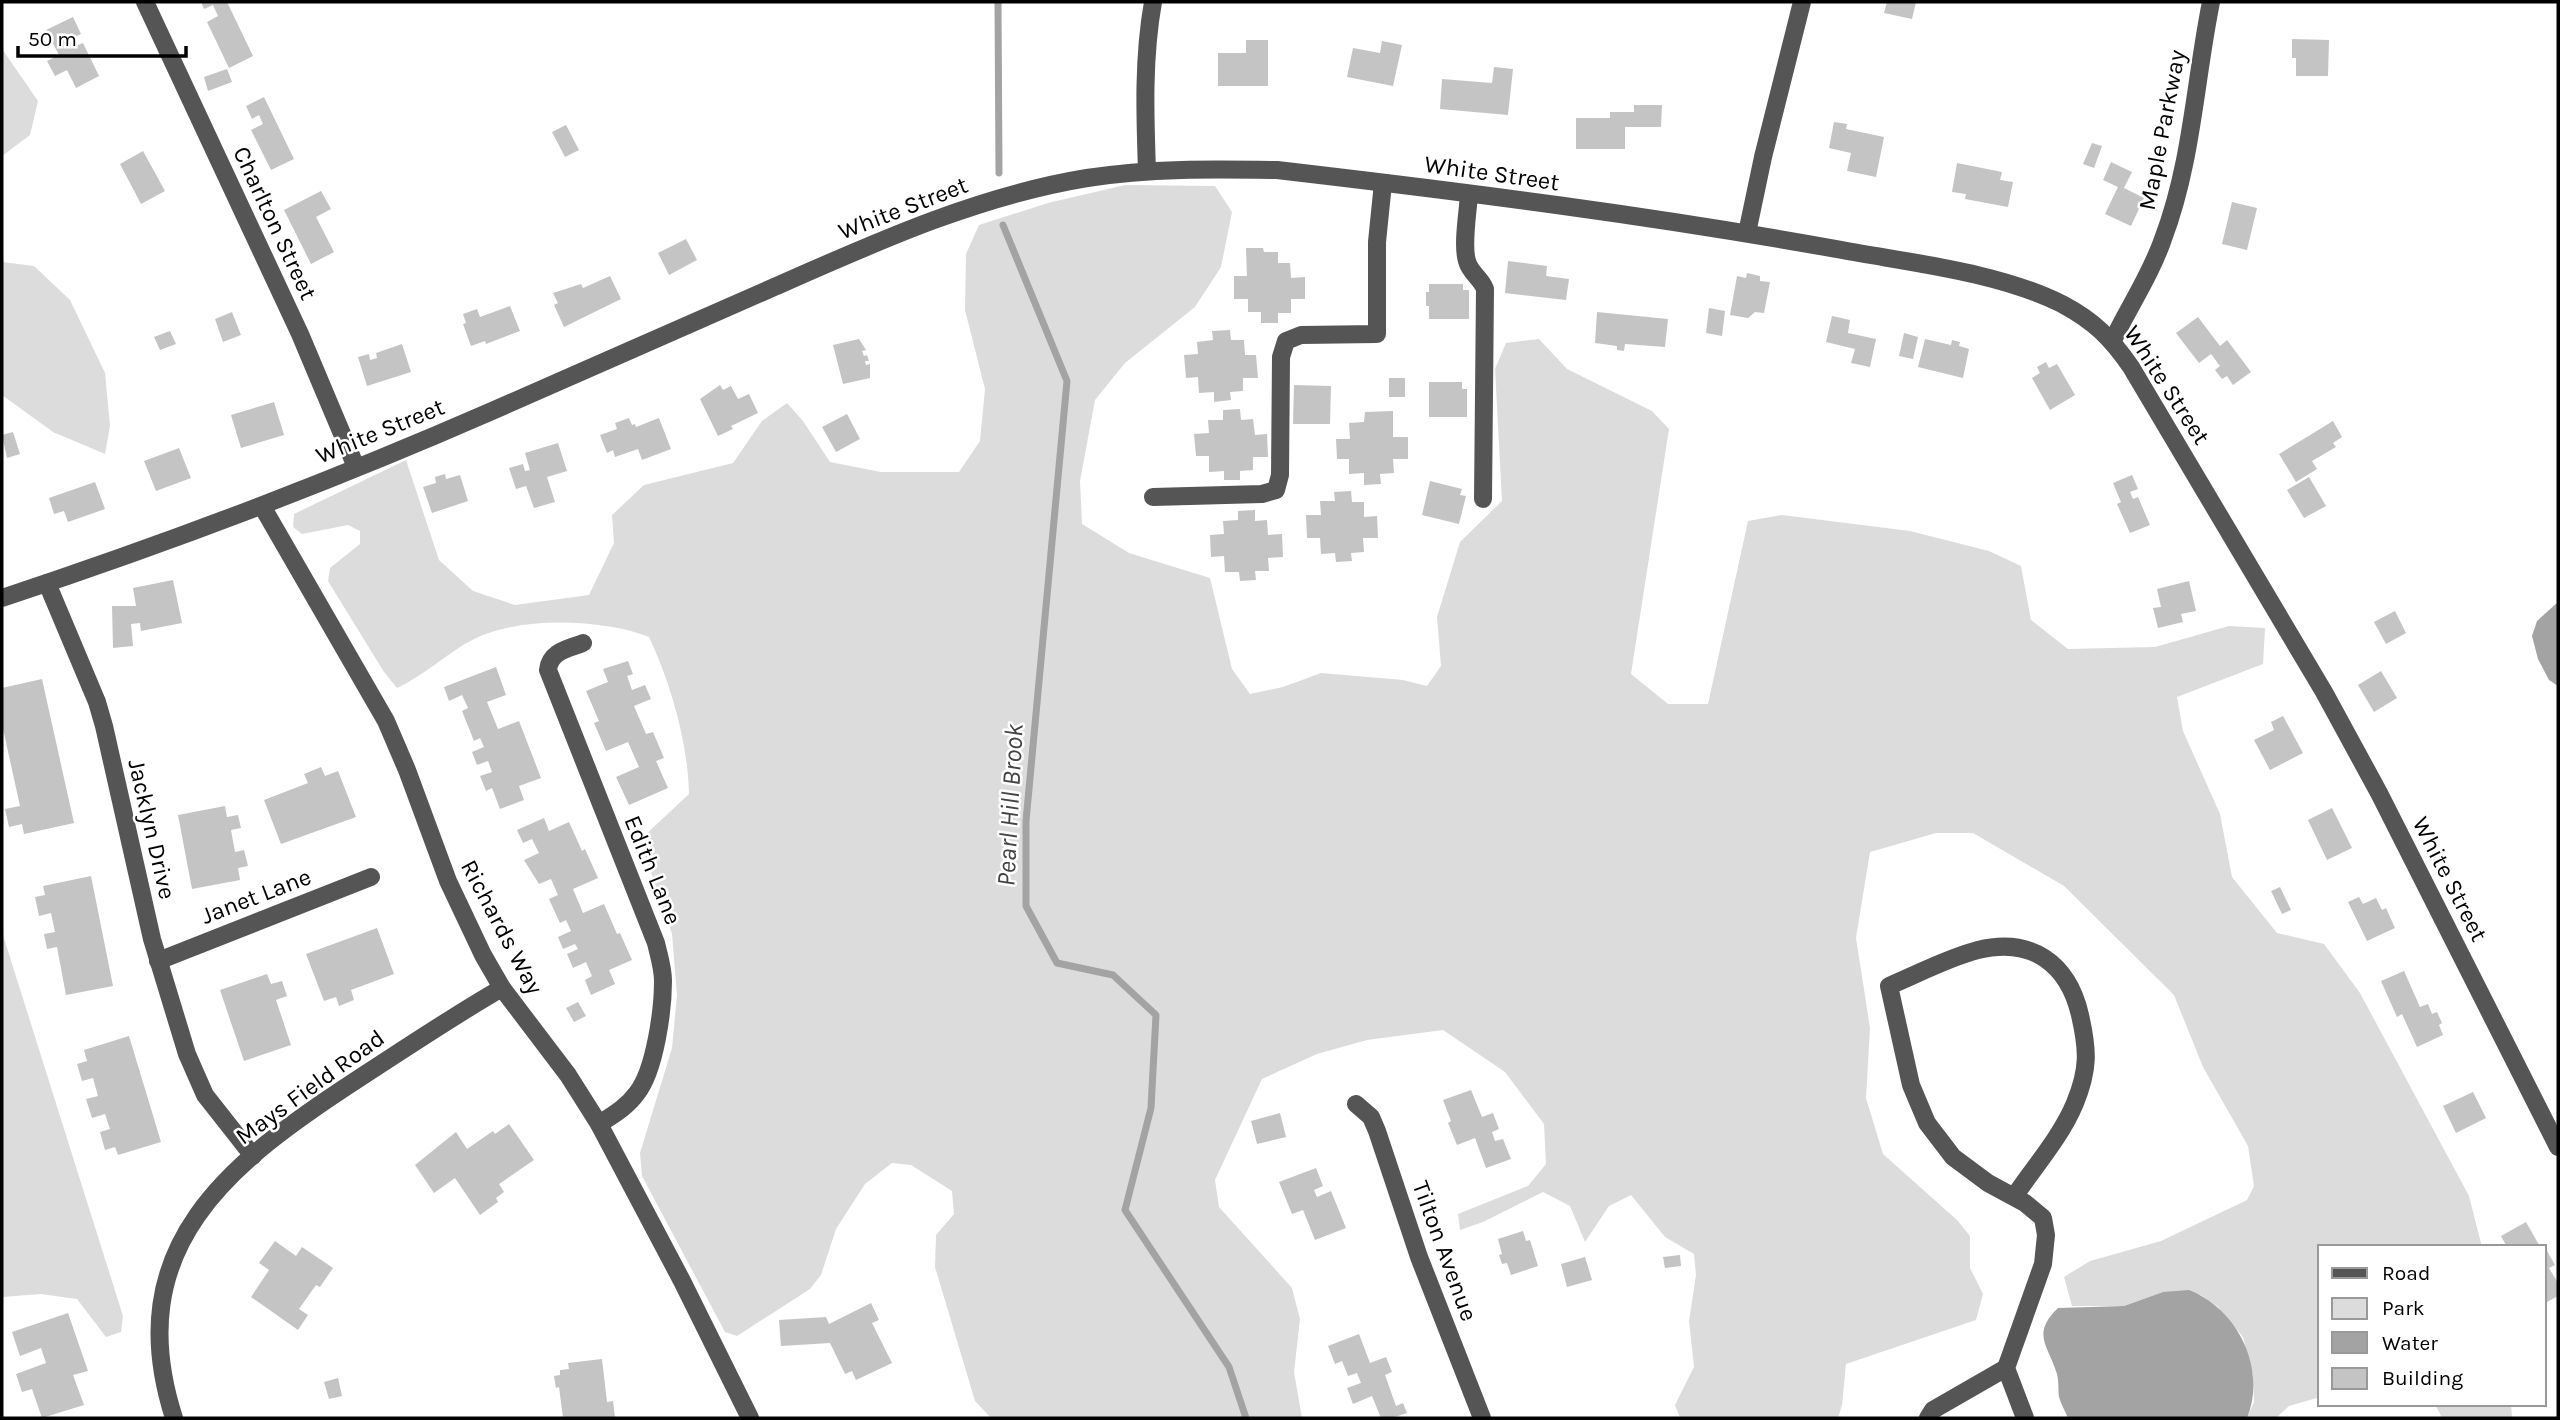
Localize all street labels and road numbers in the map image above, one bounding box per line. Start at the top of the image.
street label: Maple Parkway [2133,47,2191,213]
street label: Charlton Street [227,142,323,304]
street label: White Street [1423,150,1561,196]
street label: White Street [834,171,972,245]
street label: White Street [2118,320,2216,450]
street label: White Street [312,393,448,469]
street label: Jacklyn Drive [122,756,182,902]
street label: Edith Lane [618,811,688,929]
street label: White Street [2407,812,2493,946]
street label: Richards Way [455,855,549,999]
street label: Janet Lane [197,862,315,930]
street label: Mays Field Road [230,1024,390,1150]
street label: Tilton Avenue [1407,1177,1483,1325]

